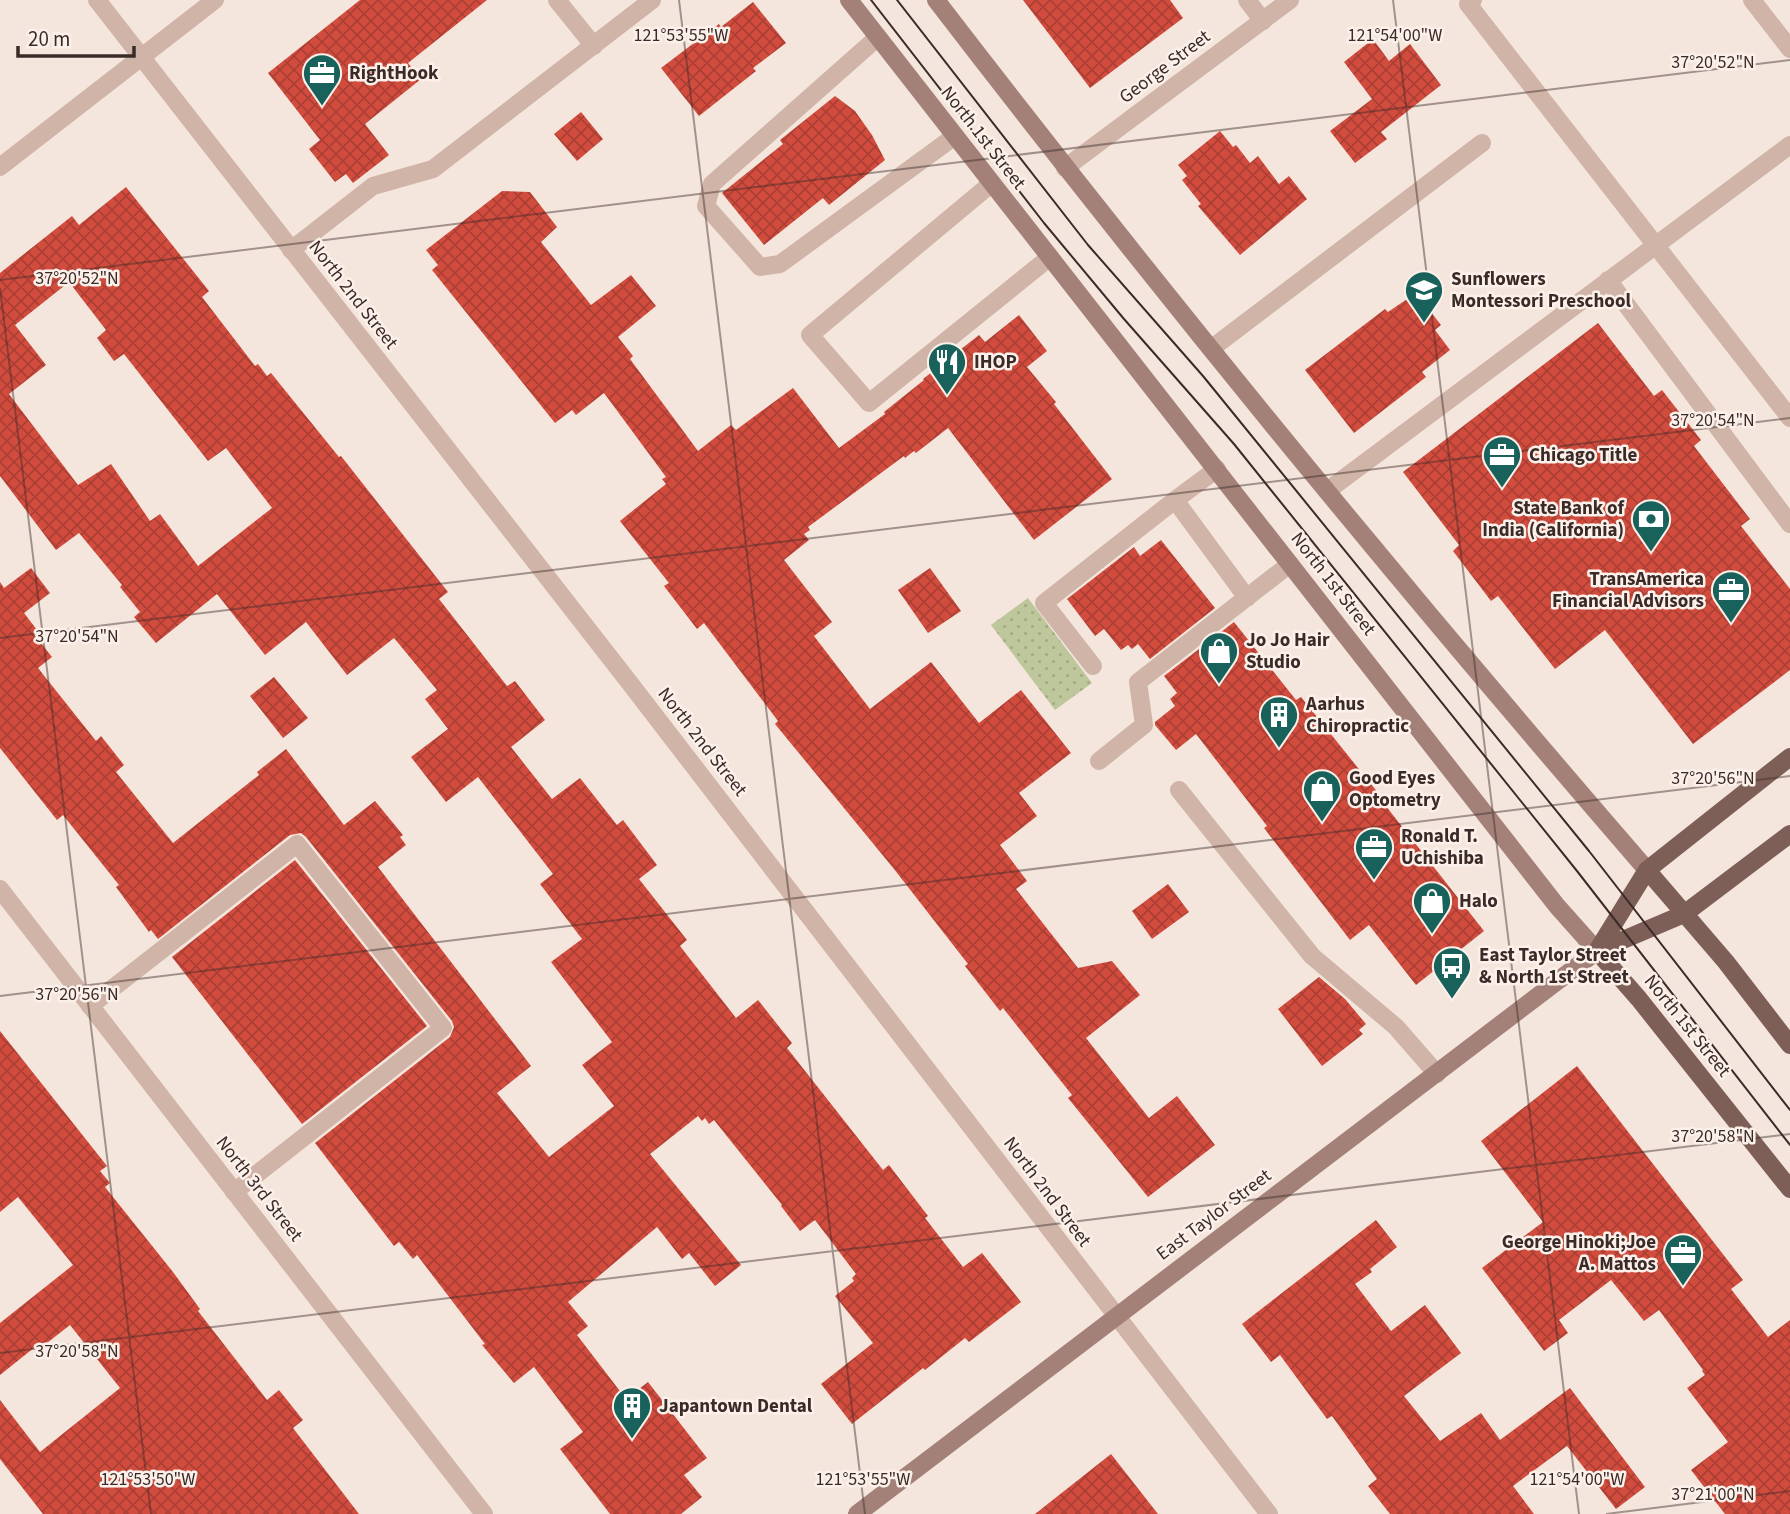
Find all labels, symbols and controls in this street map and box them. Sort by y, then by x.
scale bar [18,14,133,58]
text: 121°53'55"W [634,23,728,48]
street label: George Street [1114,23,1217,110]
text: 121°54'00"W [1348,23,1442,48]
text: 20 m [28,24,70,54]
text: 37°20'52"N [1671,50,1755,75]
office icon: RightHook [301,52,343,107]
place label: RightHook [349,60,439,87]
street label: North 1st Street [934,81,1032,196]
street label: North 2nd Street [302,235,404,356]
text: 37°20'52"N [35,266,119,291]
place label: Sunflowers Montessori Preschool [1451,266,1631,315]
school or university icon: Sunflowers Montessori Preschool [1403,269,1445,324]
restaurant icon: IHOP [926,341,968,396]
place label: IHOP [974,349,1017,376]
text: 37°20'54"N [1671,408,1755,433]
office icon: Chicago Title [1481,434,1523,489]
place label: Chicago Title [1529,442,1638,469]
place label: State Bank of India (California) [1482,495,1626,544]
bank icon: State Bank of India (California) [1630,498,1672,553]
street label: North 1st Street [1284,527,1382,642]
place label: TransAmerica Financial Advisors [1552,566,1704,615]
office icon: TransAmerica Financial Advisors [1710,569,1752,624]
text: 37°20'54"N [35,624,119,649]
place label: Jo Jo Hair Studio [1246,627,1330,676]
shop icon: Jo Jo Hair Studio [1198,630,1240,685]
street label: North 2nd Street [651,682,753,803]
place label: Aarhus Chiropractic [1305,691,1409,740]
building icon: Aarhus Chiropractic [1258,694,1300,749]
place label: Good Eyes Optometry [1349,765,1441,814]
text: 37°20'56"N [1671,766,1755,791]
shop icon: Good Eyes Optometry [1301,768,1343,823]
place label: Ronald T. Uchishiba [1401,823,1484,872]
office icon: Ronald T. Uchishiba [1353,826,1395,881]
shop icon: Halo [1411,880,1453,935]
place label: Halo [1459,888,1498,915]
place label: East Taylor Street & North 1st Street [1479,942,1629,991]
bus stop icon: East Taylor Street & North 1st Street [1431,945,1473,1000]
street label: North 1st Street [1637,969,1737,1083]
text: 37°20'56"N [35,982,119,1007]
text: 37°20'58"N [1671,1124,1755,1149]
street label: North 3rd Street [209,1130,309,1248]
street label: North 2nd Street [997,1131,1098,1253]
street label: East Taylor Street [1151,1162,1278,1267]
place label: George Hinoki;Joe A. Mattos [1502,1229,1656,1278]
office icon: George Hinoki;Joe A. Mattos [1662,1232,1704,1287]
text: 37°20'58"N [35,1339,119,1364]
building icon: Japantown Dental [611,1385,653,1440]
place label: Japantown Dental [659,1393,813,1420]
text: 121°53'50"W [101,1467,195,1492]
text: 121°53'55"W [816,1467,910,1492]
text: 121°54'00"W [1530,1467,1624,1492]
text: 37°21'00"N [1671,1482,1755,1507]

